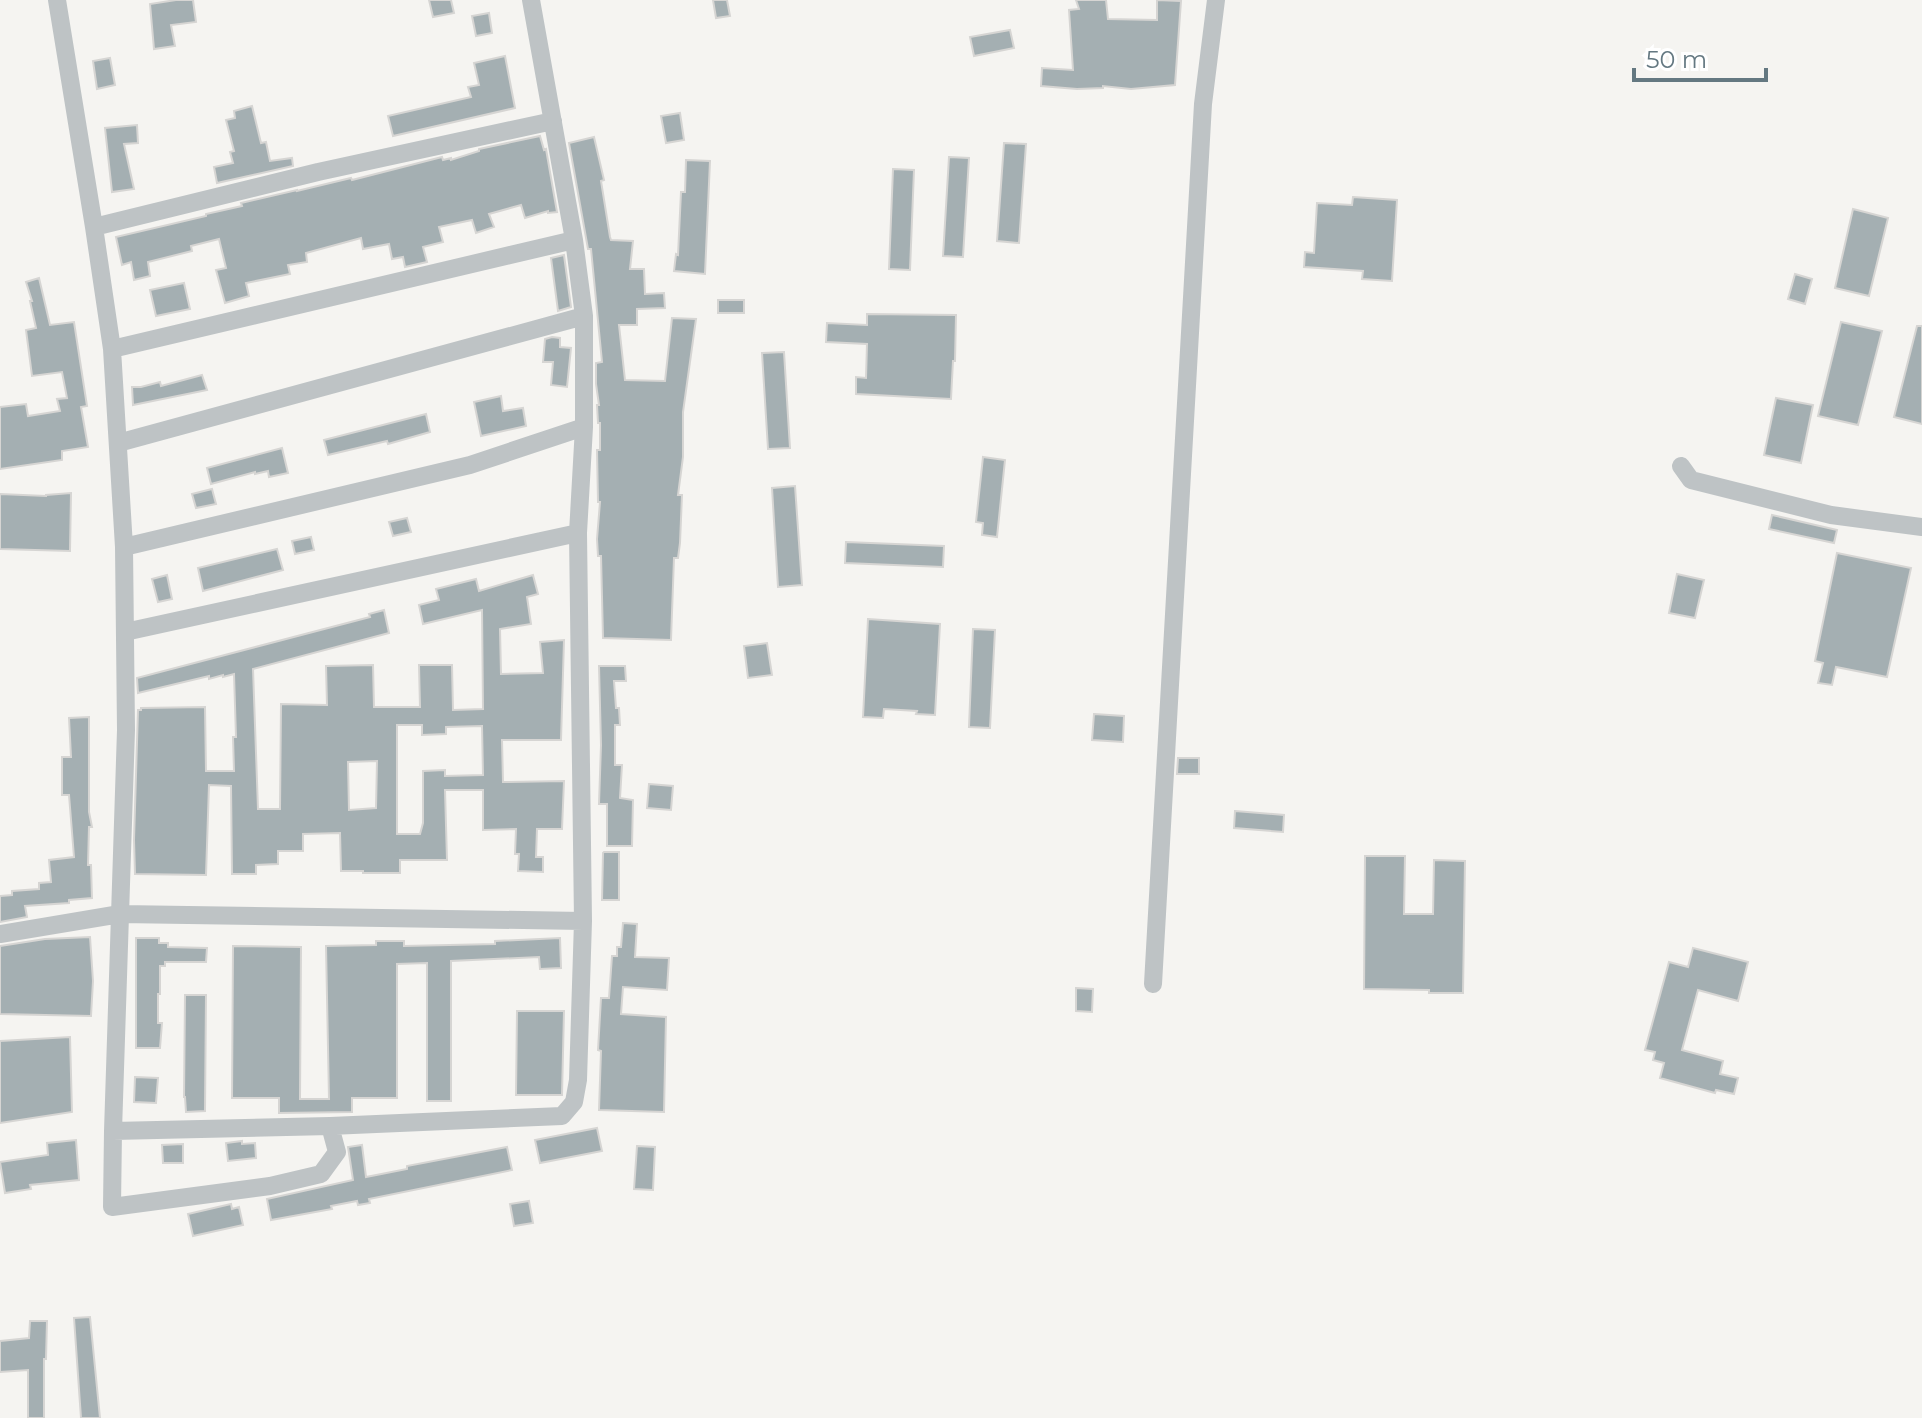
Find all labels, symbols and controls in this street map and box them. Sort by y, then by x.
scale bar [1634,32,1766,82]
text: 50 m [1646,45,1707,74]

